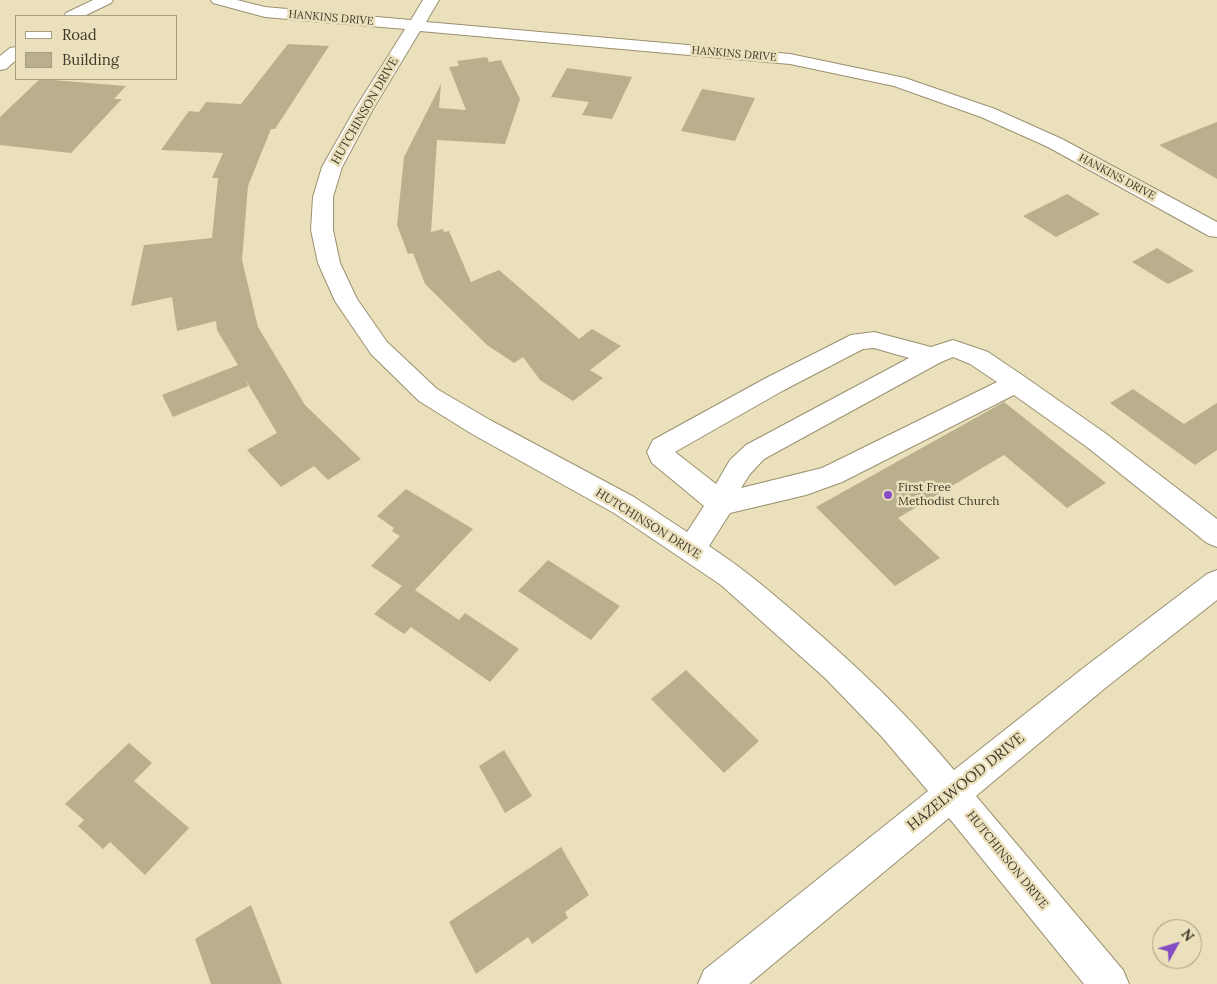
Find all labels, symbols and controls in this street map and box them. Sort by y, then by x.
street label: HANKINS DRIVE [288,8,374,28]
legend [15,15,178,80]
text: Road [62,25,97,44]
street label: HANKINS DRIVE [691,44,777,64]
text: Building [62,50,119,69]
street label: HUTCHINSON DRIVE [328,55,402,167]
street label: HANKINS DRIVE [1076,151,1158,203]
place label: First Free Methodist Church [898,481,1000,509]
street label: HUTCHINSON DRIVE [593,486,703,562]
marker: First Free Methodist Church [882,489,894,501]
street label: HAZELWOOD DRIVE [904,729,1028,835]
street label: HUTCHINSON DRIVE [963,808,1051,912]
north arrow [1152,919,1202,969]
text: N [1177,925,1198,945]

